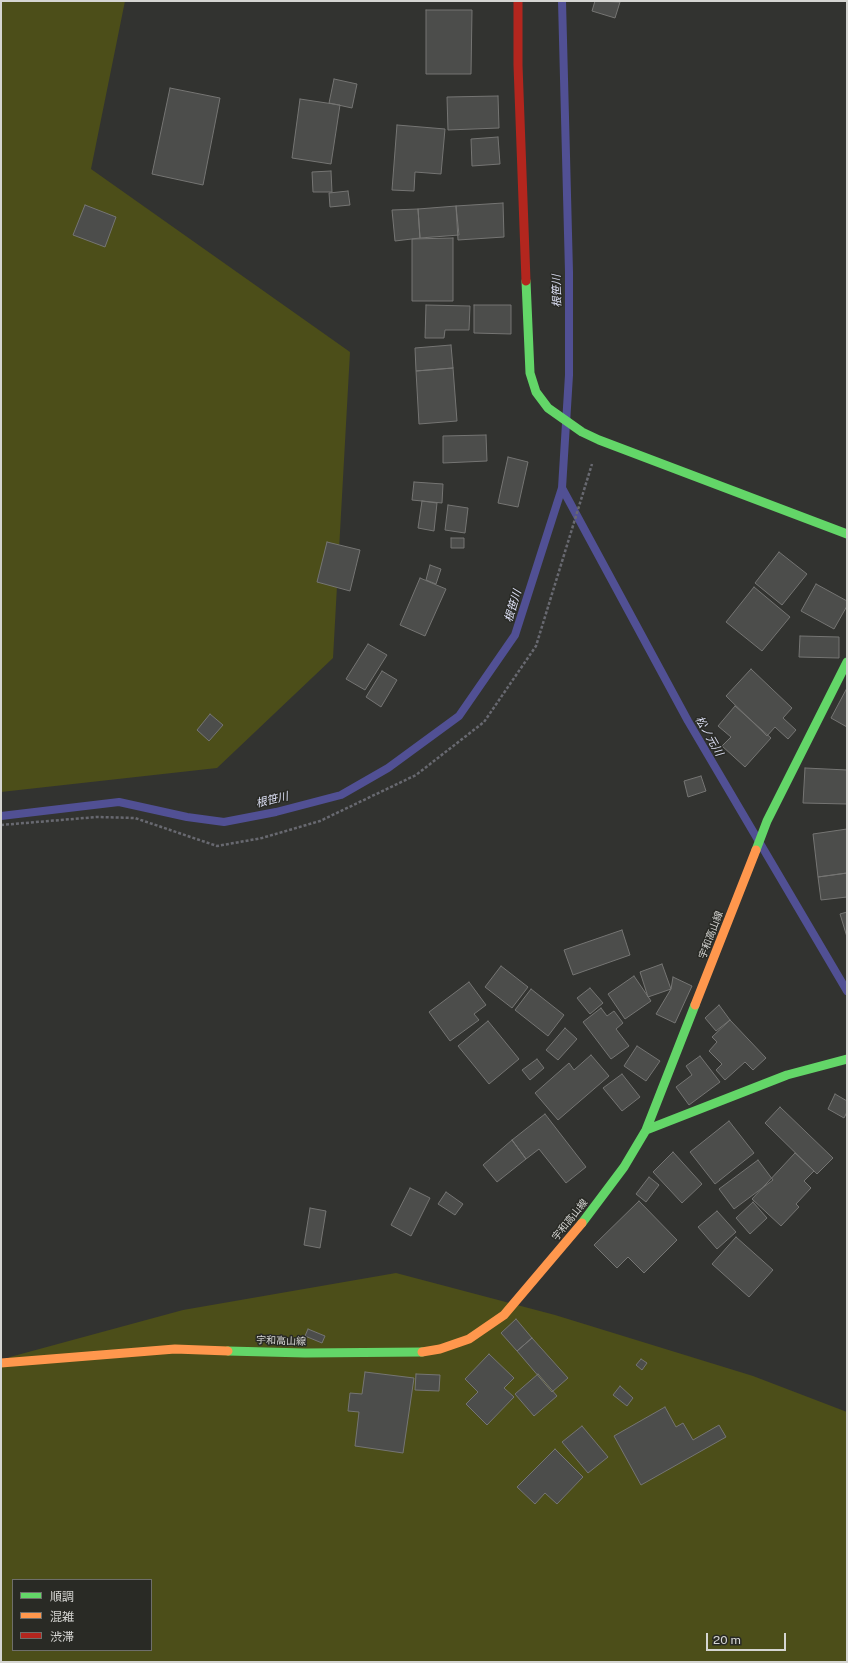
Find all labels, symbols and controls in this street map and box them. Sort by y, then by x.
water label: 根笹川 [550,274,564,308]
water label: 根笹川 [502,588,524,624]
water label: 松ノ元川 [692,714,726,758]
water label: 根笹川 [254,790,290,810]
street label: 宇和高山線 [696,910,726,960]
street label: 宇和高山線 [550,1197,590,1243]
street label: 宇和高山線 [256,1334,306,1348]
legend [12,1579,152,1651]
text: 順調 [50,1590,74,1604]
text: 混雑 [50,1610,74,1624]
scale bar [708,1625,788,1651]
text: 渋滞 [50,1630,74,1644]
text: 20 m [713,1633,741,1647]

